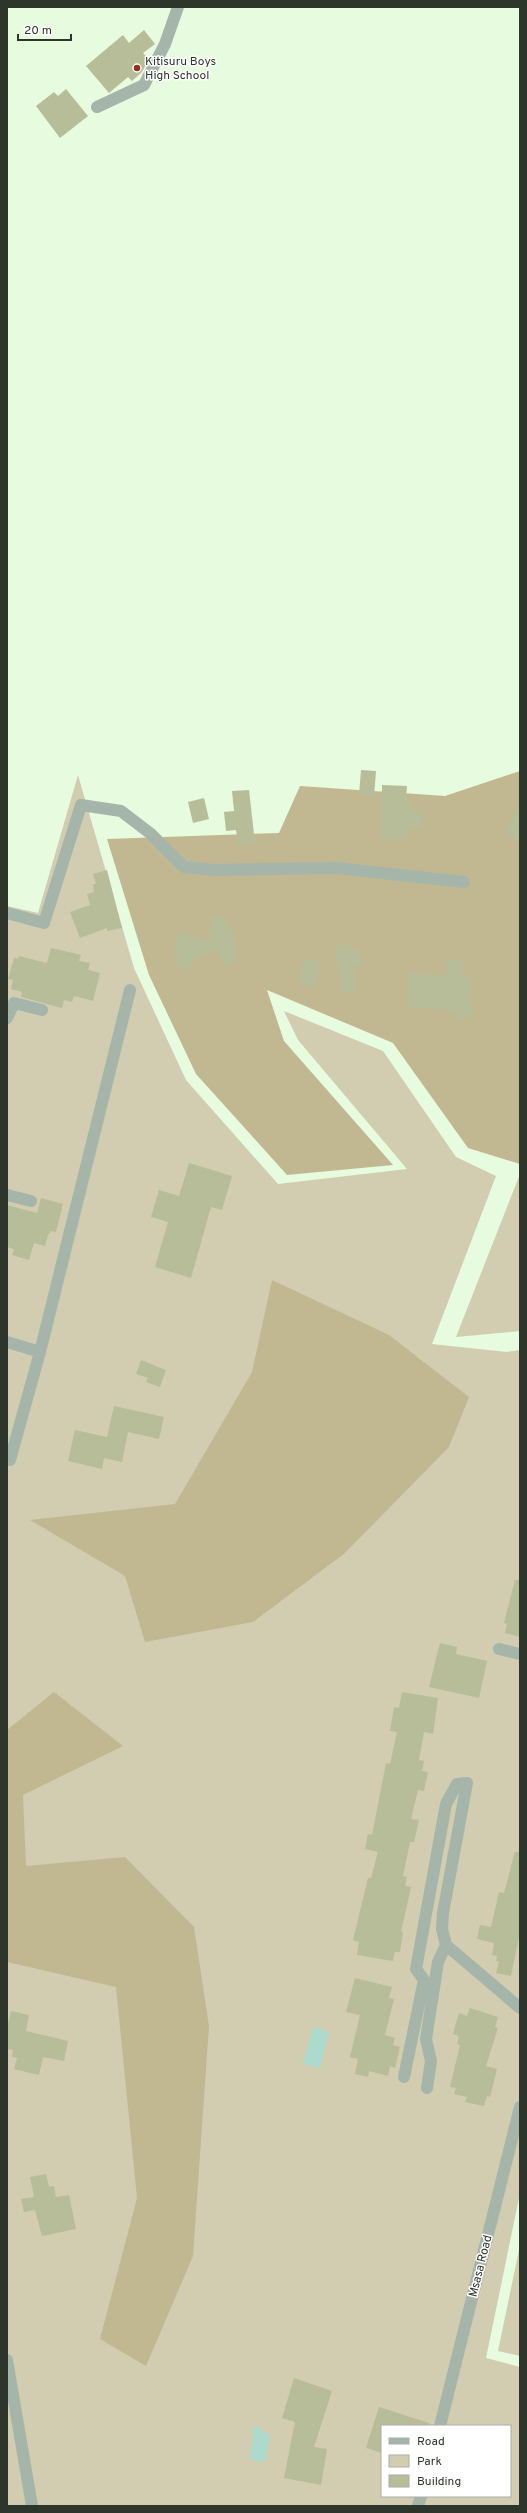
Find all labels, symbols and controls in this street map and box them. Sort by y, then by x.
scale bar [18,16,71,42]
text: 20 m [24,23,52,39]
place label: Kitisuru Boys High School [145,54,216,84]
marker: Kitisuru Boys High School [132,63,142,73]
street label: Msasa Road [466,2233,496,2299]
legend [381,2425,511,2497]
text: Road [417,2434,445,2450]
text: Park [417,2454,442,2470]
text: Building [417,2474,461,2490]

